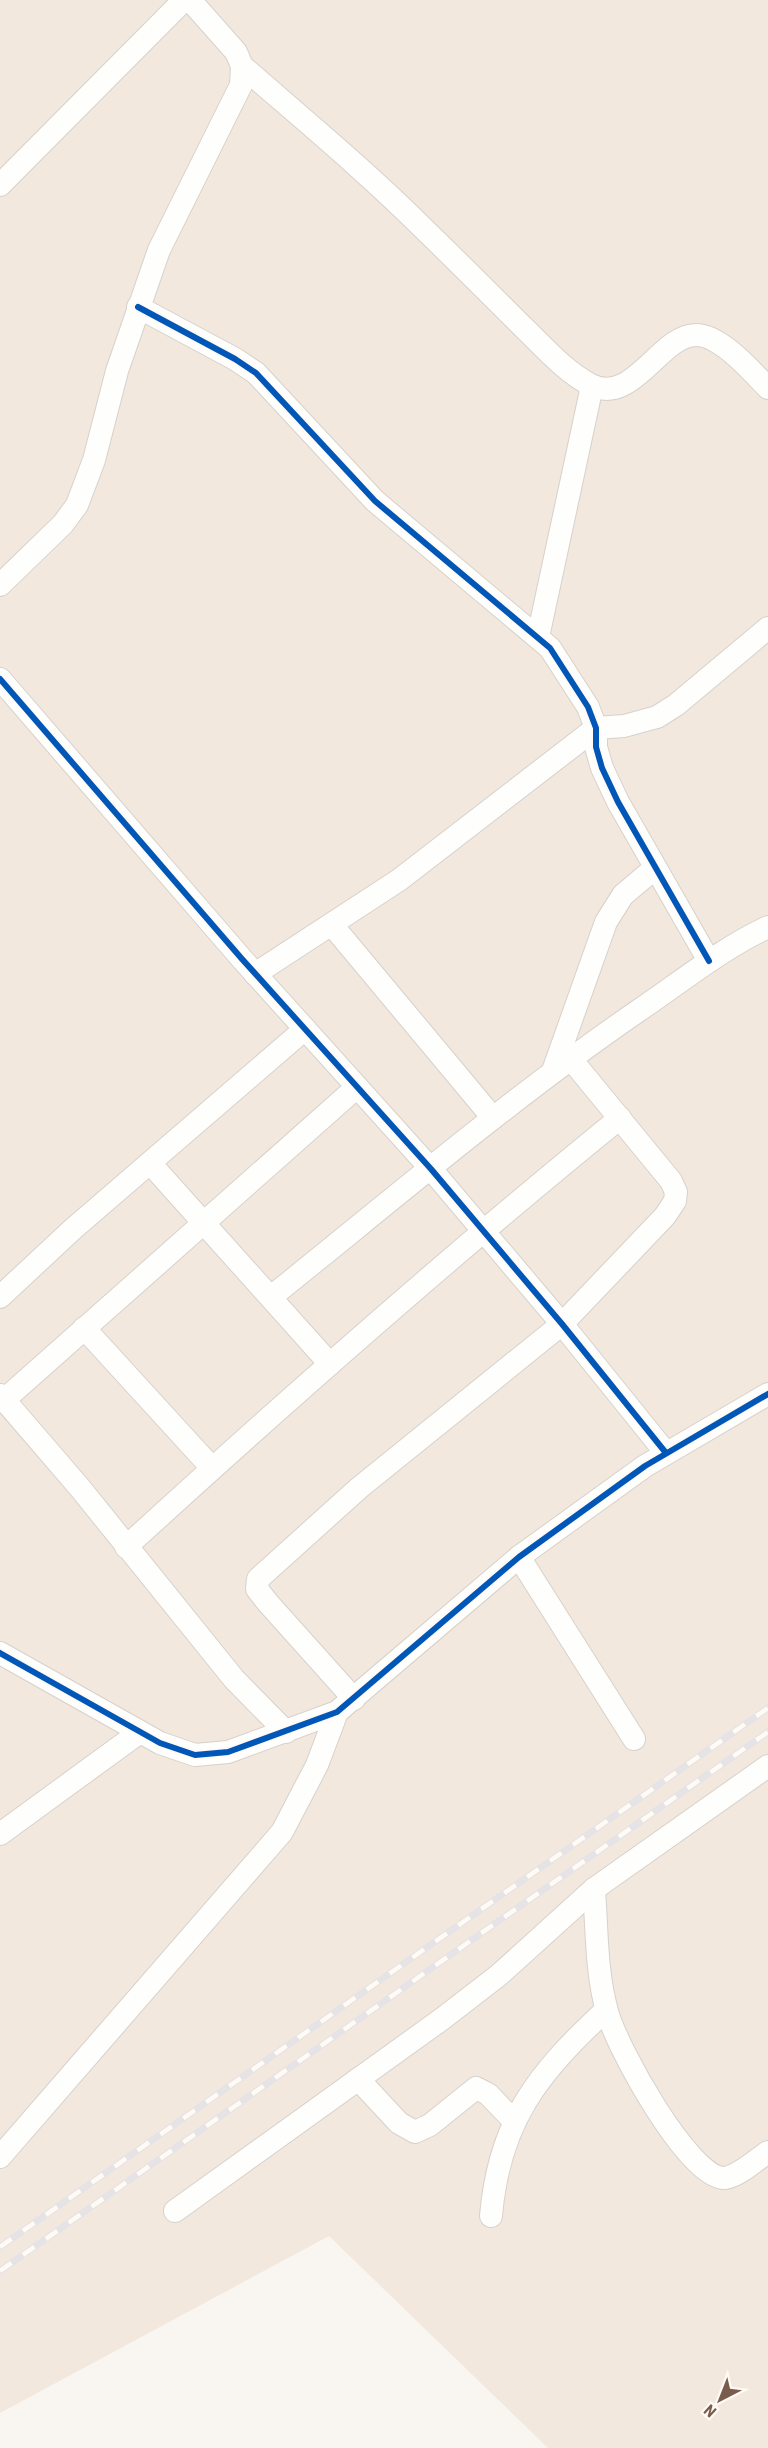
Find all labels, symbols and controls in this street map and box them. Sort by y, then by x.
north arrow [690,2370,750,2430]
text: N [700,2400,720,2421]

